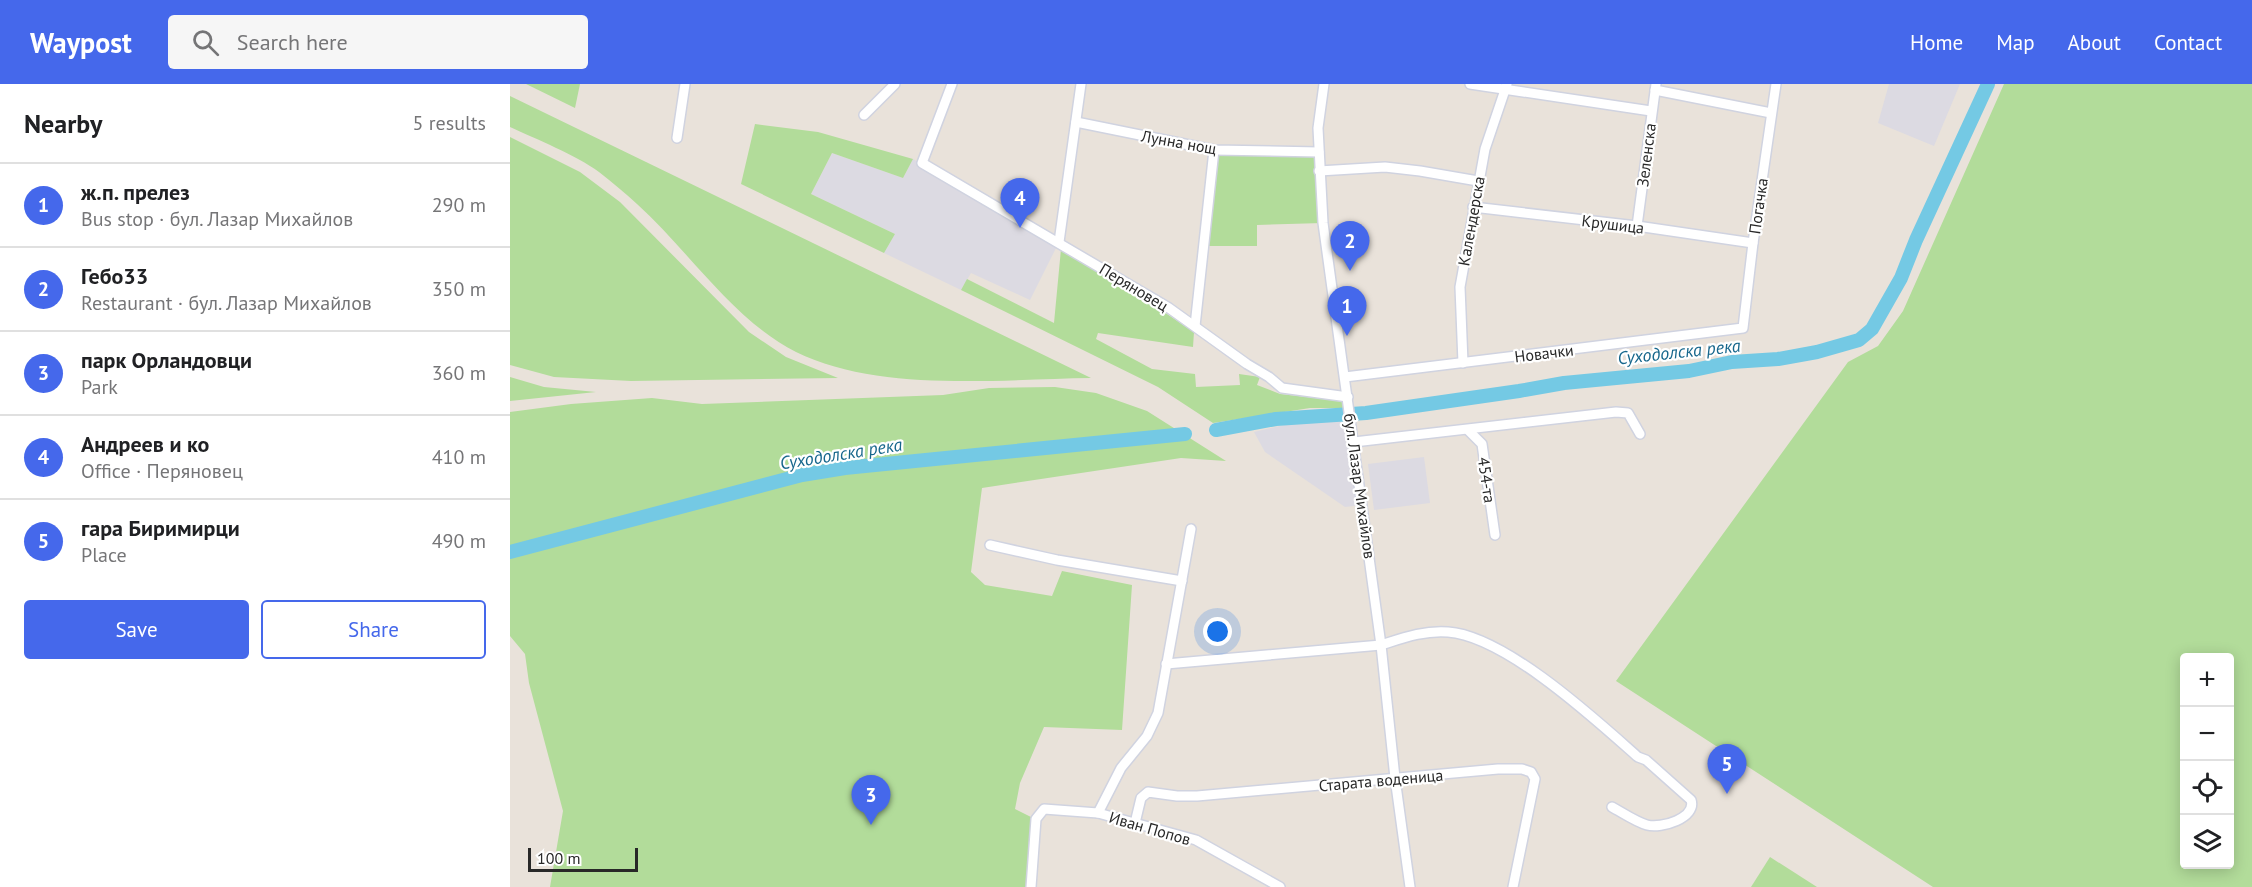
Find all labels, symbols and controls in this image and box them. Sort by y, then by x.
search box [168,15,588,69]
text: Waypost [30,24,132,61]
icon: search [189,26,222,59]
text: Search here [237,28,348,56]
text: Home [1910,29,1963,56]
text: Map [1996,29,2035,56]
text: About [2068,29,2121,56]
text: Contact [2154,29,2222,56]
text: Nearby [24,107,102,140]
text: 5 results [413,110,486,136]
street label: Зеленска [1632,122,1660,188]
street label: Лунна нощ [1139,125,1218,158]
street label: Календерска [1453,175,1489,267]
street label: Погачка [1744,177,1772,235]
text: ж.п. прелез [81,178,190,206]
pin: 4 [1000,178,1040,228]
text: 1 [38,192,49,218]
text: 290 m [432,192,486,218]
text: Bus stop · бул. Лазар Михайлов [81,206,353,232]
street label: Крушица [1581,210,1645,238]
pin: 2 [1330,222,1370,271]
street label: Перяновец [1096,259,1172,316]
text: Гебо33 [81,262,148,290]
text: 2 [38,276,49,302]
text: 350 m [432,276,486,302]
pin: 1 [1328,286,1366,336]
text: Restaurant · бул. Лазар Михайлов [81,290,372,316]
water label: Суходолска река [1616,334,1742,369]
street label: Новачки [1513,339,1575,367]
text: парк Орландовци [81,346,252,374]
text: 3 [38,360,49,386]
text: 360 m [432,360,486,386]
text: Park [81,374,118,400]
street label: бул. Лазар Михайлов [1340,412,1380,560]
text: Андреев и ко [81,430,209,458]
water label: Суходолска река [778,432,904,475]
text: 4 [38,444,49,470]
text: 410 m [432,444,486,470]
street label: 454-та [1474,456,1500,504]
text: Office · Перяновец [81,458,243,484]
text: гара Биримирци [81,514,240,542]
text: 5 [38,528,49,554]
text: 490 m [432,528,486,554]
text: Place [81,542,127,568]
button: Save [24,600,249,659]
button: Share [261,600,486,659]
your location [1203,617,1232,646]
map controls [2180,653,2234,869]
button: + [2180,653,2234,707]
button: − [2180,707,2234,761]
pin: 5 [1708,744,1746,794]
button: locate [2180,761,2234,815]
street label: Старата воденица [1318,765,1444,795]
pin: 3 [852,776,890,825]
street label: Иван Попов [1107,807,1193,849]
button: layers [2180,815,2234,869]
scale bar [528,845,638,872]
text: 100 m [537,848,580,868]

